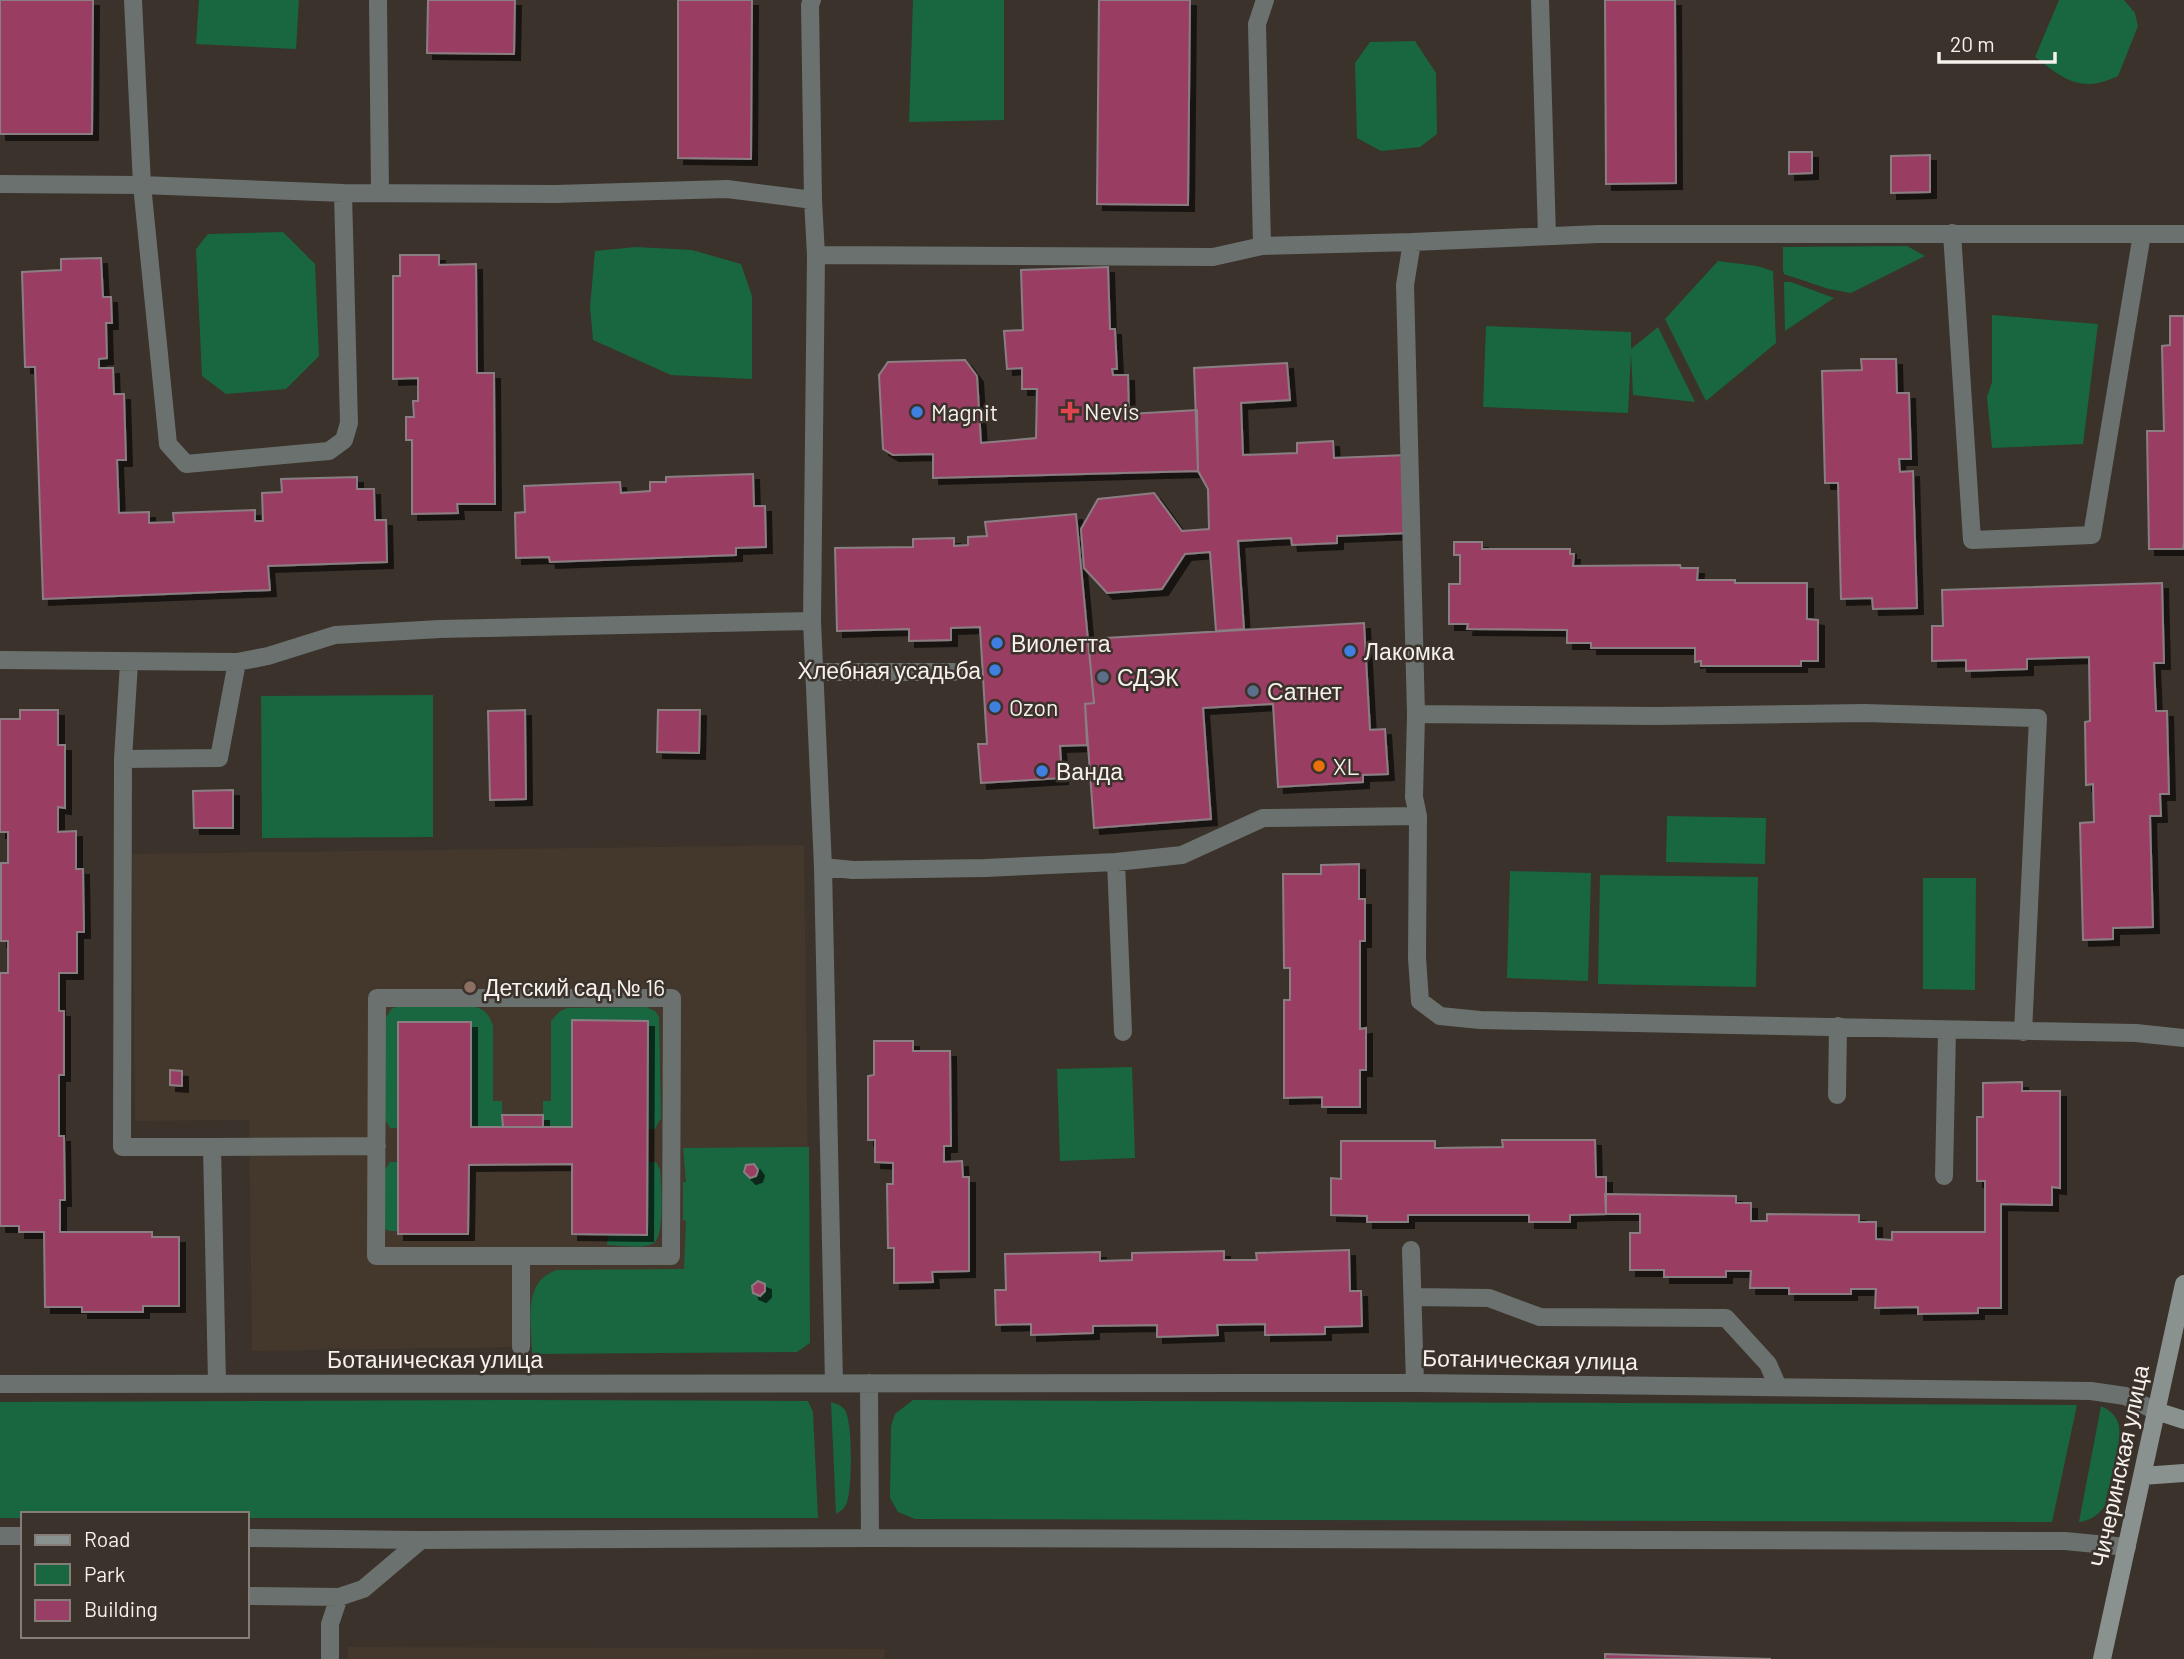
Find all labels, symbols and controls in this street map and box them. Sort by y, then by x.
scale bar [1939,21,2054,65]
text: 20 m [1950,31,1995,56]
place label: Nevis [1084,397,1139,425]
place label: Magnit [931,398,998,426]
marker: Nevis [1062,403,1078,419]
marker: Magnit [909,404,925,420]
place label: Виолетта [1011,629,1111,657]
marker: Виолетта [989,635,1005,651]
place label: Лакомка [1364,637,1454,665]
marker: Лакомка [1342,643,1358,659]
place label: Хлебная усадьба [798,656,981,684]
marker: Хлебная усадьба [987,662,1003,678]
place label: СДЭК [1117,663,1179,691]
marker: СДЭК [1095,669,1111,685]
place label: Сатнет [1267,677,1342,705]
marker: Сатнет [1245,683,1261,699]
place label: Ozon [1009,693,1058,721]
marker: Ozon [987,699,1003,715]
place label: XL [1333,752,1360,780]
place label: Ванда [1056,757,1123,785]
marker: XL [1311,758,1327,774]
marker: Ванда [1034,763,1050,779]
place label: Детский сад № 16 [484,973,665,1001]
marker: Детский сад № 16 [462,979,478,995]
street label: Ботаническая улица [1422,1343,1638,1375]
street label: Ботаническая улица [327,1345,543,1373]
street label: Чичеринская улица [2084,1362,2154,1570]
legend [21,1512,248,1638]
text: Road [84,1526,130,1551]
text: Park [84,1561,125,1586]
text: Building [84,1596,158,1621]

